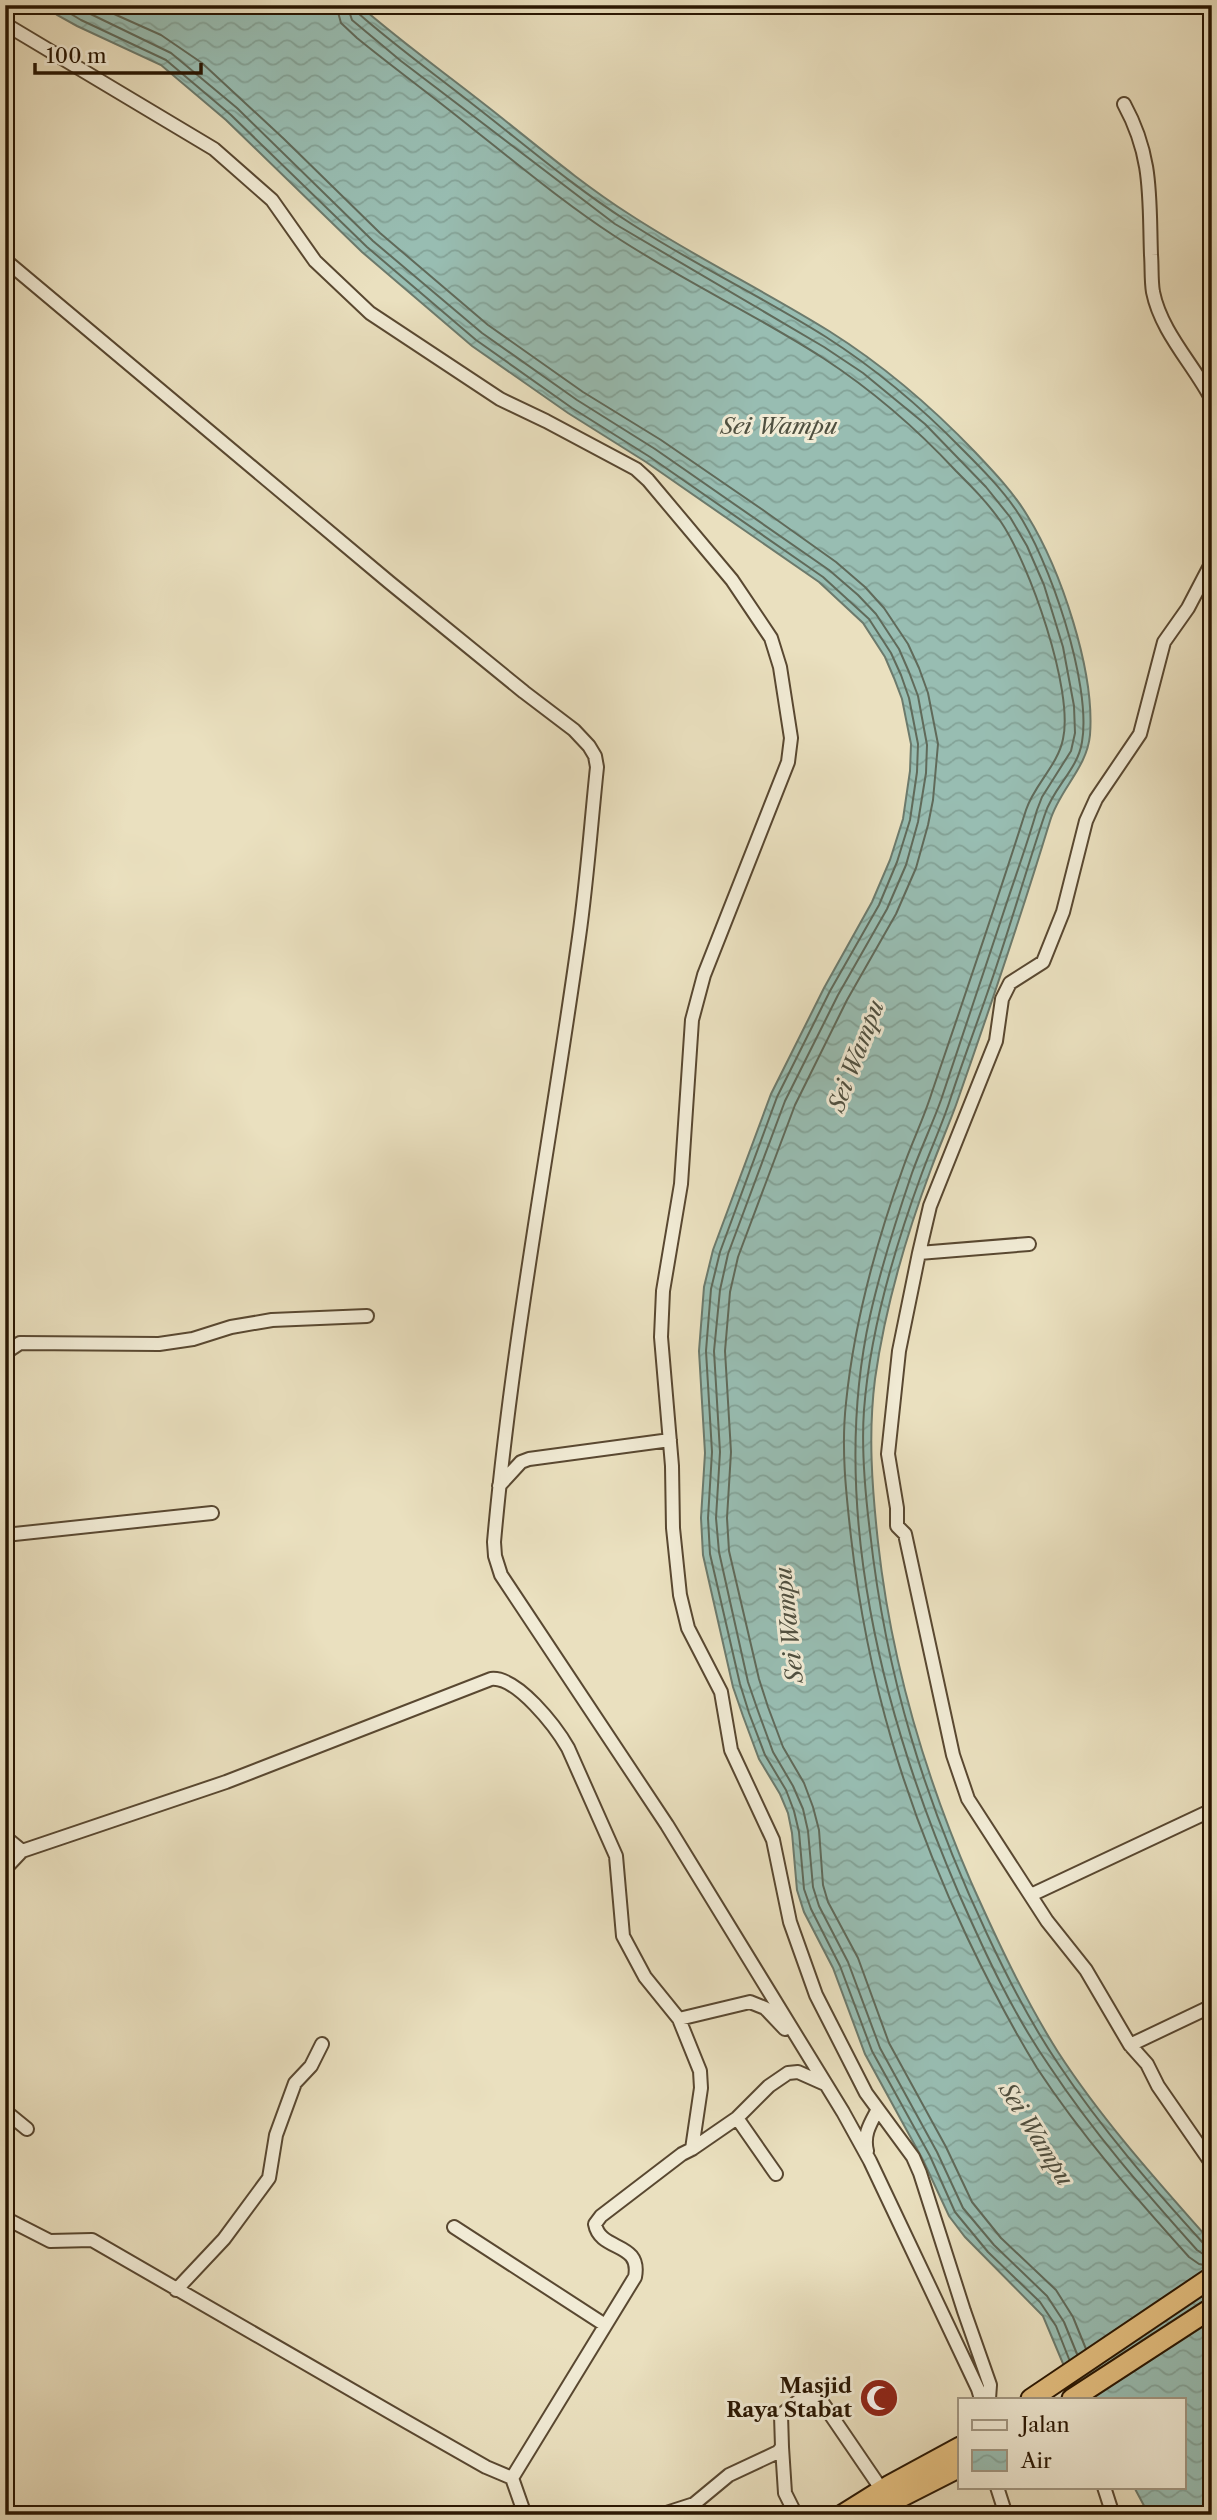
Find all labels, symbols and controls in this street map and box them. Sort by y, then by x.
scale bar [35,32,201,76]
text: 100 m [46,43,107,68]
water label: Sei Wampu [719,412,838,440]
water label: Sei Wampu [821,996,890,1117]
water label: Sei Wampu [769,1565,809,1686]
water label: Sei Wampu [992,2076,1079,2191]
place label: Masjid Raya Stabat [726,2373,853,2422]
mosque icon: Masjid Raya Stabat [858,2377,900,2419]
legend [958,2398,1186,2488]
text: Jalan [1018,2412,1070,2437]
text: Air [1020,2448,1052,2473]

